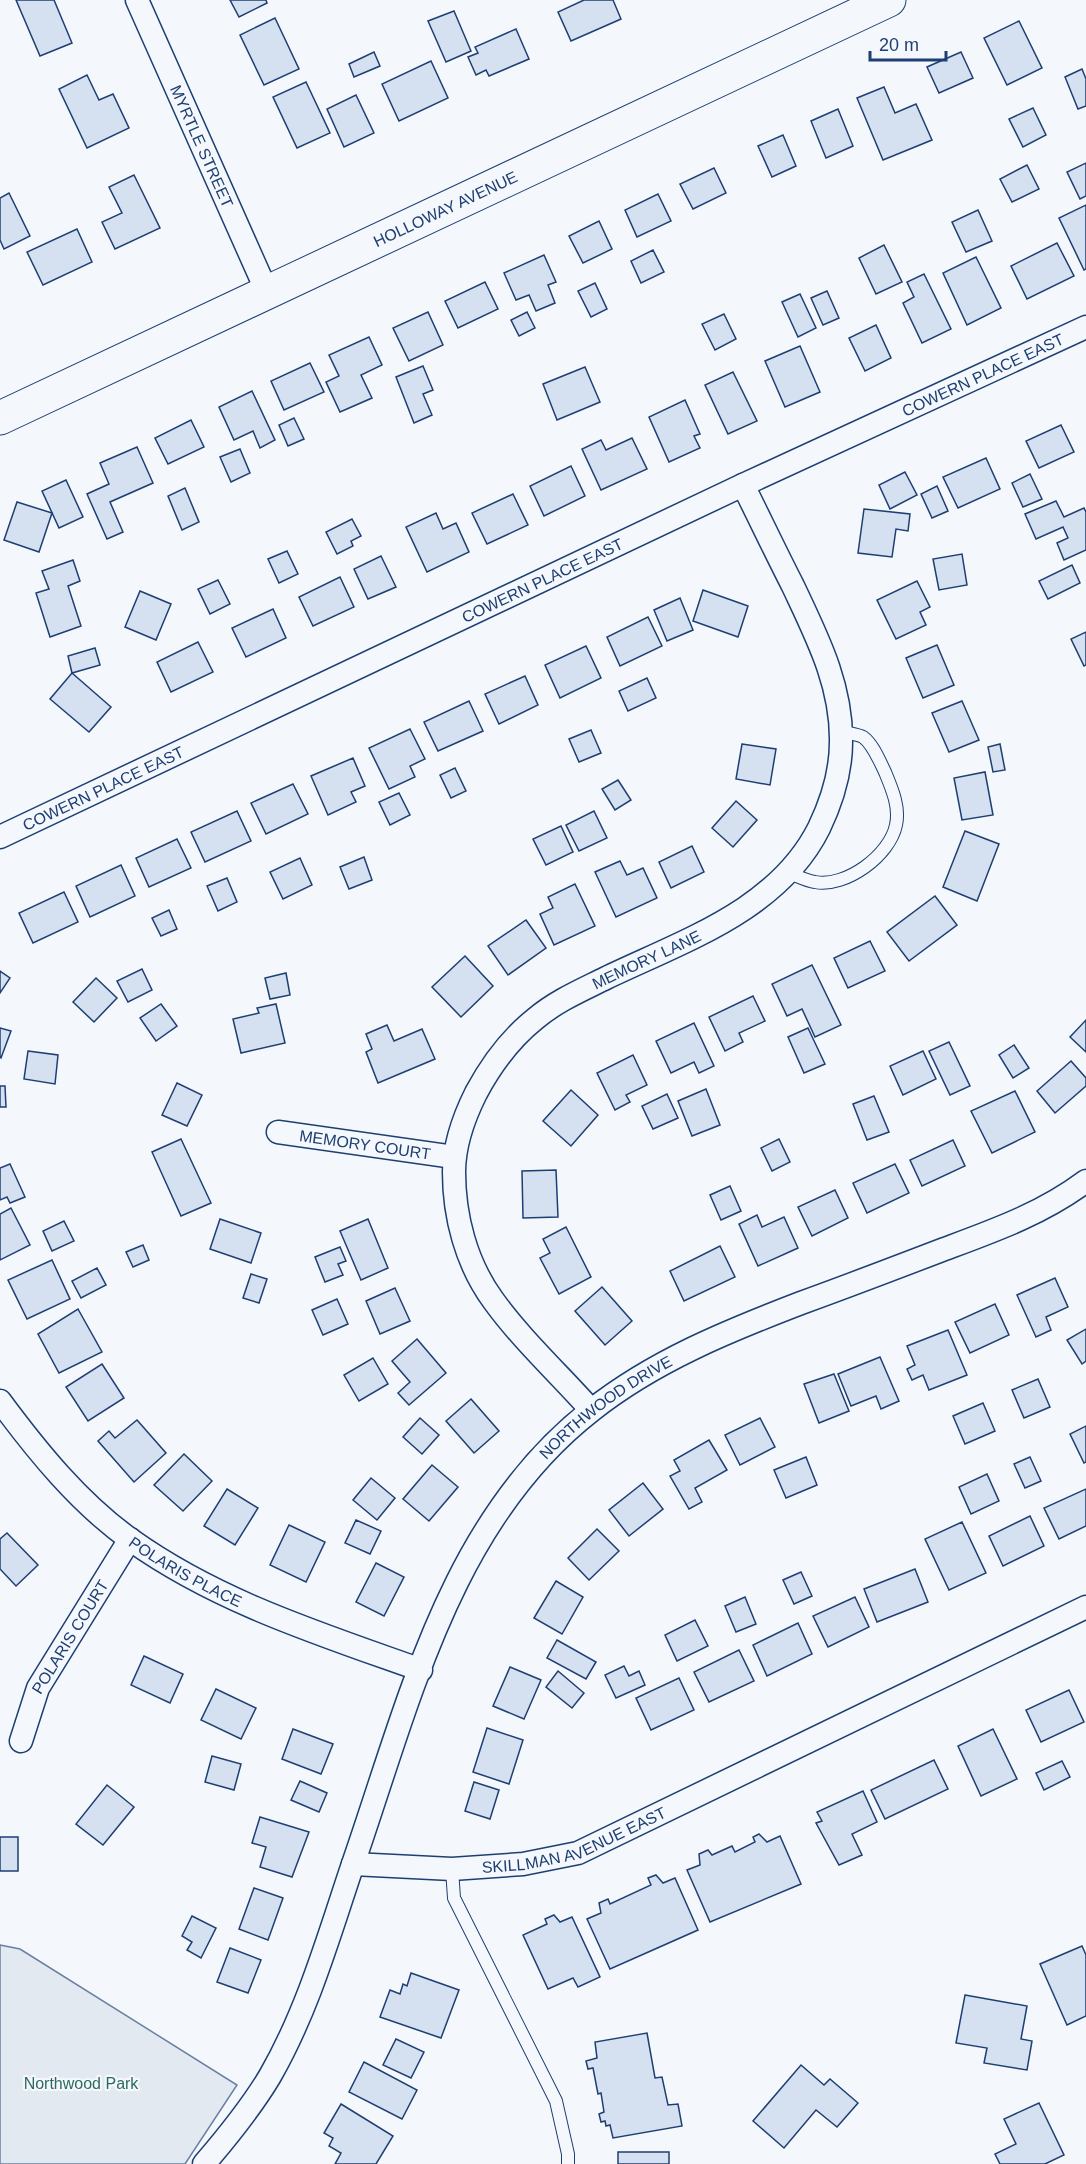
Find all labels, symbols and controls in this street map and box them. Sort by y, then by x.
scale bar [870,24,946,62]
text: 20 m [879,35,919,55]
street label: MYRTLE STREET [167,83,236,210]
street label: HOLLOWAY AVENUE [371,168,520,250]
street label: COWERN PLACE EAST [899,330,1067,420]
street label: COWERN PLACE EAST [459,535,626,626]
street label: COWERN PLACE EAST [20,743,187,834]
street label: MEMORY LANE [590,927,704,992]
street label: MEMORY COURT [298,1127,432,1163]
street label: NORTHWOOD DRIVE [536,1353,675,1462]
street label: POLARIS PLACE [126,1534,244,1610]
street label: POLARIS COURT [29,1577,112,1697]
street label: SKILLMAN AVENUE EAST [481,1804,669,1876]
park label: Northwood Park [24,2075,139,2092]

